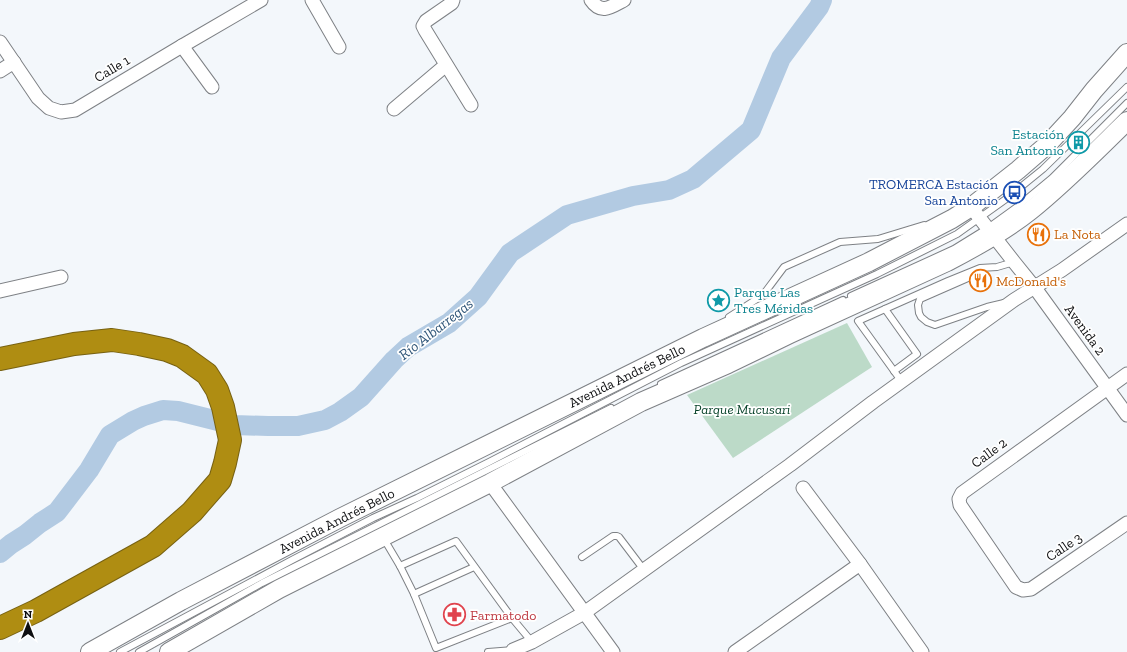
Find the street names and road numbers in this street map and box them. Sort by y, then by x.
street label: Calle 1 [91,52,133,86]
street label: Avenida 2 [1061,301,1109,359]
street label: Avenida Andrés Bello [566,340,688,412]
street label: Calle 2 [968,434,1010,472]
street label: Avenida Andrés Bello [276,485,398,557]
street label: Calle 3 [1043,529,1085,565]

